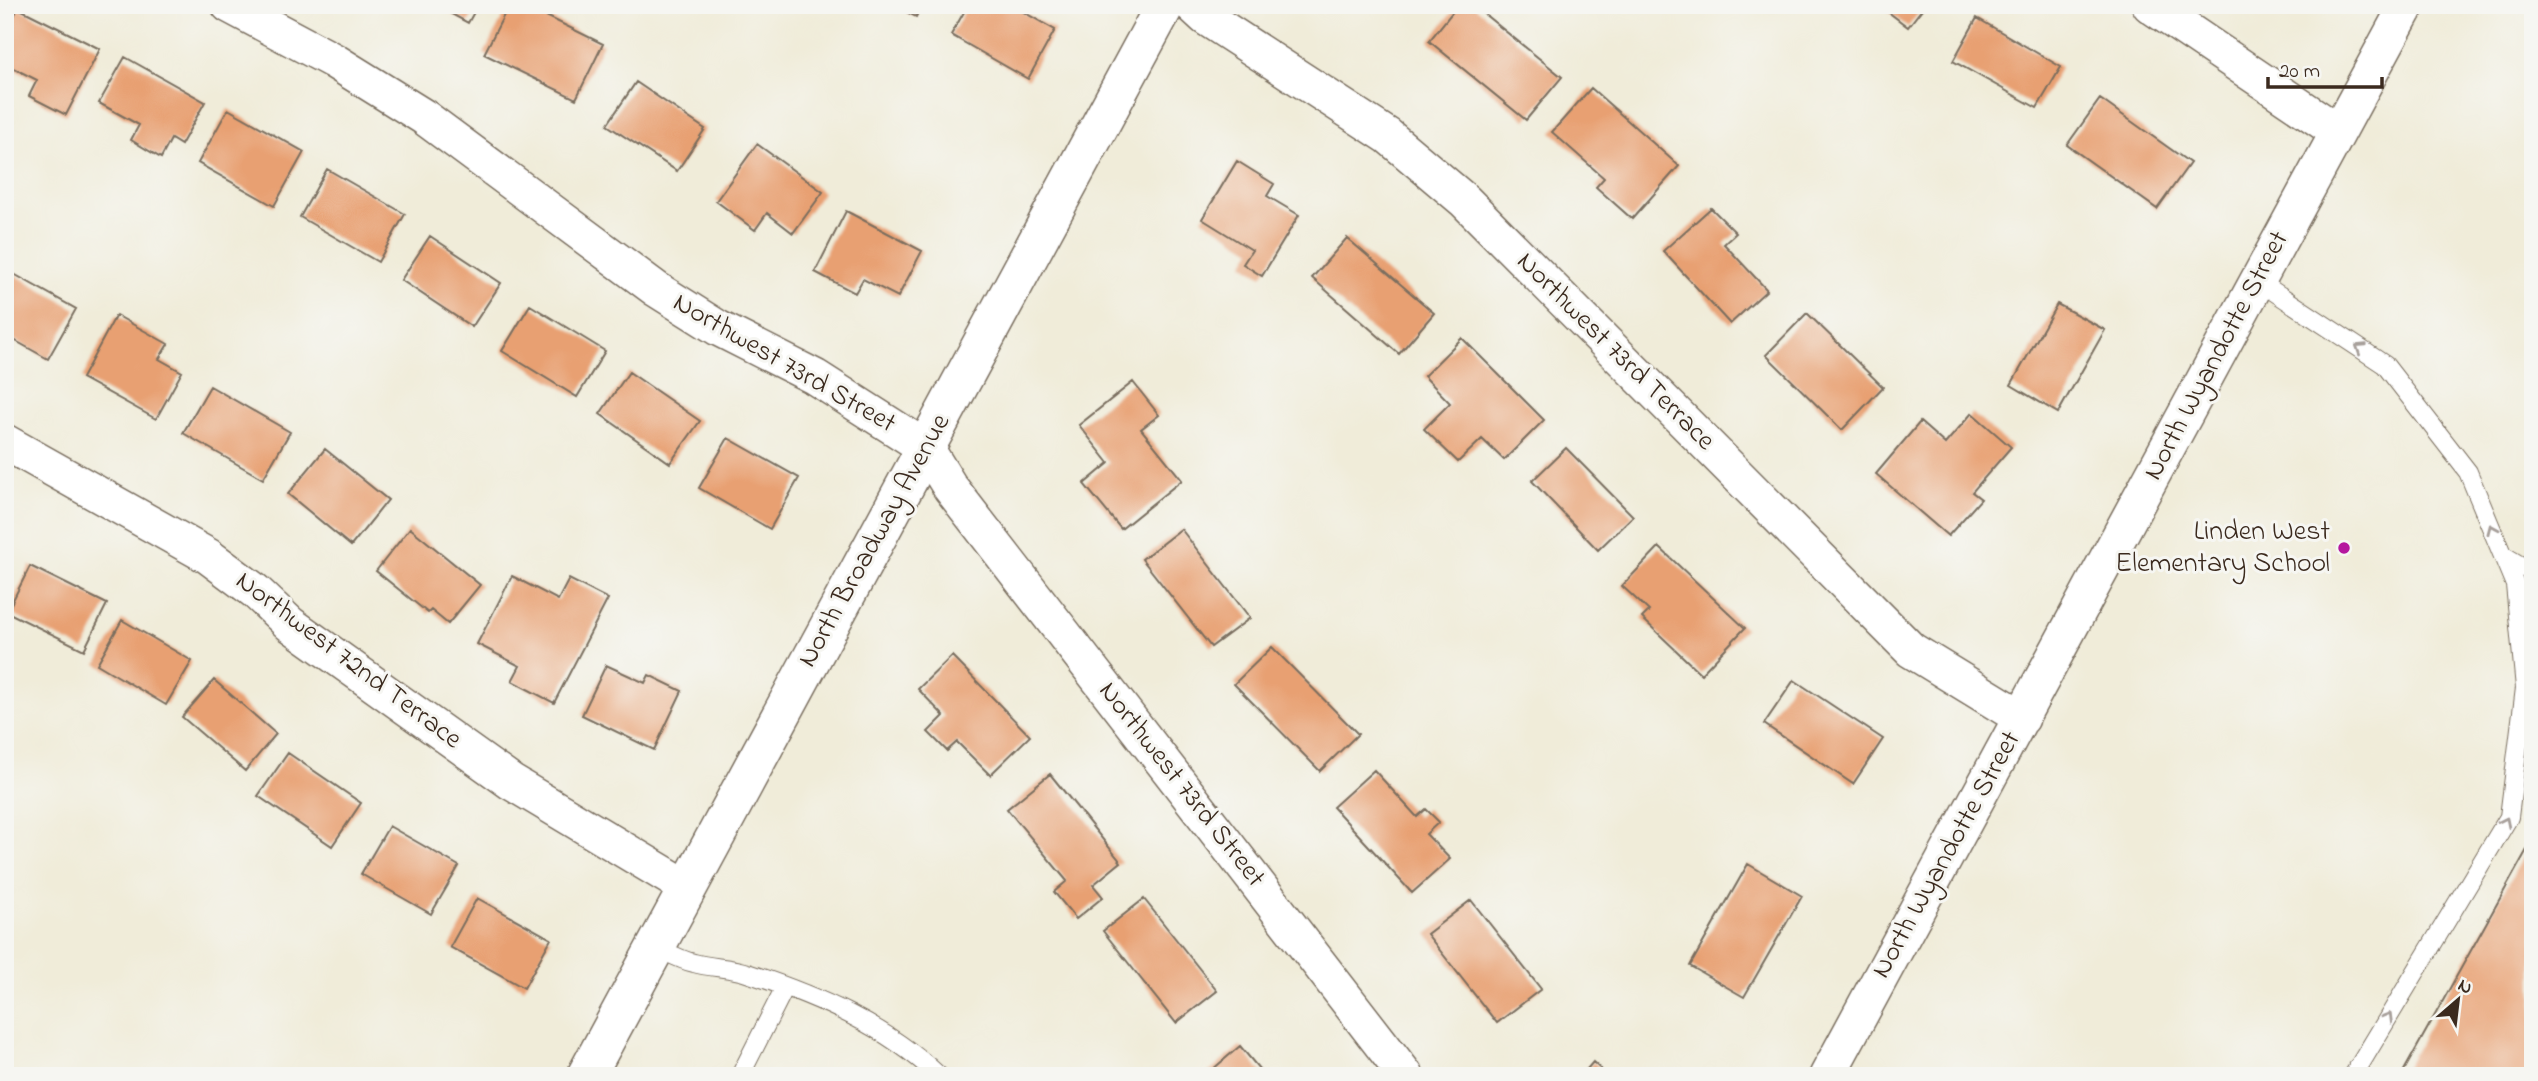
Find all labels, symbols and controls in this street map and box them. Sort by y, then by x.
scale bar [2268,46,2382,90]
text: 20 m [2279,57,2320,87]
street label: North Wyandotte Street [2134,224,2300,488]
street label: Northwest 73rd Terrace [1506,243,1724,461]
street label: Northwest 73rd Street [665,283,903,445]
one-way arrow [2354,344,2367,357]
street label: North Broadway Avenue [788,406,962,675]
place label: Linden West Elementary School [2115,512,2330,585]
one-way arrow [2486,524,2500,536]
marker: Linden West Elementary School [2336,540,2352,556]
street label: Northwest 72nd Terrace [226,562,470,760]
street label: Northwest 73rd Street [1087,673,1275,897]
street label: North Wyandotte Street [1862,724,2032,986]
one-way arrow [2497,817,2510,830]
north arrow [2422,965,2492,1036]
text: N [2453,972,2477,1002]
one-way arrow [2380,1012,2393,1025]

